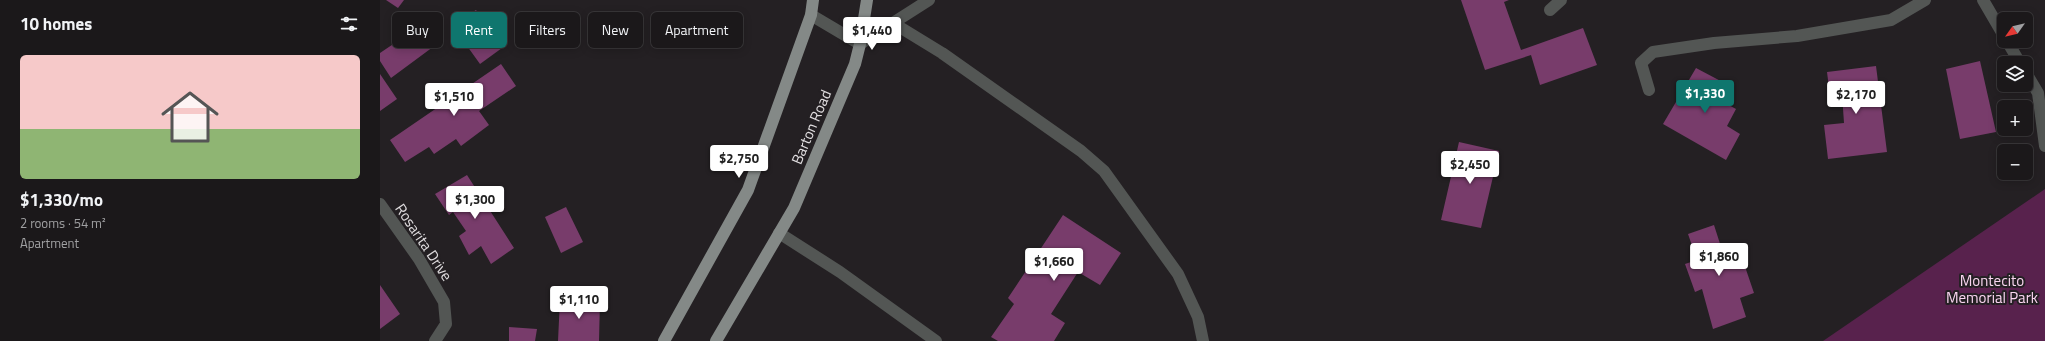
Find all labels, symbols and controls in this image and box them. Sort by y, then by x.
text: 10 homes [20,11,92,37]
chip: Buy [392,12,443,48]
chip: Rent [451,12,507,48]
chip: Filters [515,12,580,48]
chip: New [588,12,643,48]
chip: Apartment [651,12,743,48]
north arrow [1997,12,2033,48]
map controls [1997,12,2033,180]
icon: filters [338,13,360,35]
pin: $1,440 [839,17,905,51]
text: $1,440 [852,20,892,40]
button: layers [1997,56,2033,92]
pin: $1,330 [1672,80,1738,114]
icon: home [154,81,226,153]
pin: $2,170 [1823,81,1889,115]
pin: $1,510 [421,83,487,117]
text: $1,330 [1685,83,1725,103]
text: $2,170 [1836,84,1876,104]
text: $1,510 [434,86,474,106]
street label: Barton Road [785,86,837,168]
button: + [1997,100,2033,136]
button: − [1997,144,2033,180]
pin: $2,750 [706,145,772,179]
text: $2,750 [719,148,759,168]
pin: $2,450 [1437,151,1503,185]
text: $2,450 [1450,154,1490,174]
pin: $1,300 [442,186,508,220]
text: $1,330/mo [20,187,103,213]
text: $1,300 [455,189,495,209]
street label: Rosarita Drive [390,199,458,285]
text: 2 rooms · 54 m² [20,213,106,233]
text: Apartment [20,233,79,253]
pin: $1,860 [1686,243,1752,277]
text: $1,860 [1699,246,1739,266]
pin: $1,660 [1021,248,1087,282]
text: $1,660 [1034,251,1074,271]
park label: Montecito Memorial Park [1946,269,2038,309]
pin: $1,110 [546,286,612,320]
text: $1,110 [559,289,599,309]

